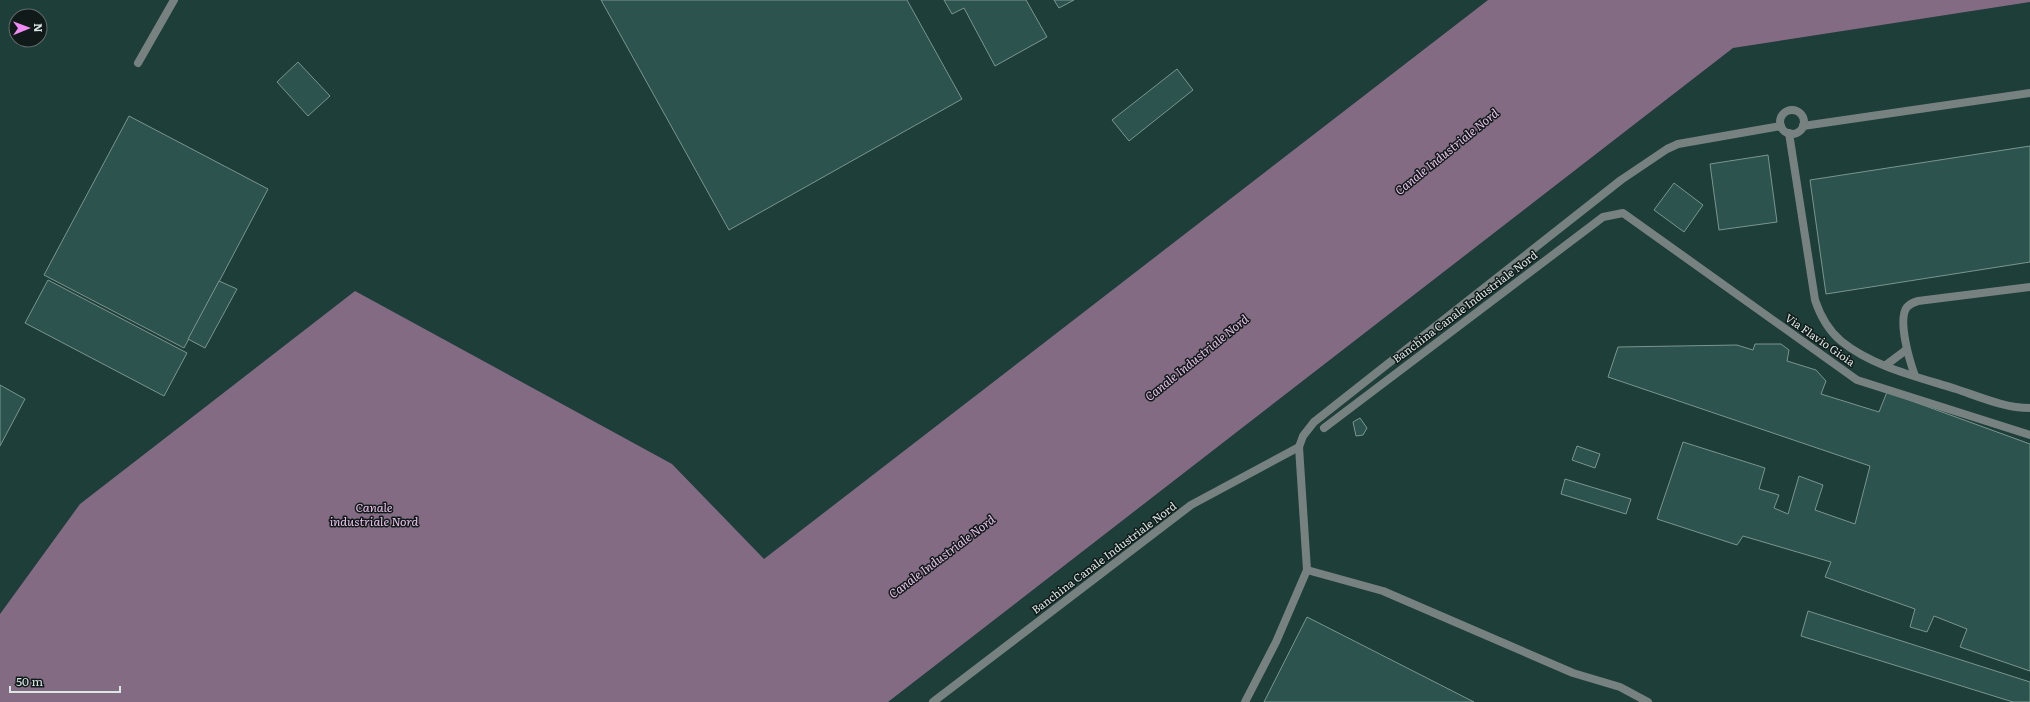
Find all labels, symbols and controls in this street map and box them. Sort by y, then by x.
north arrow [8,8,48,48]
text: N [31,23,47,33]
water label: Canale Industriale Nord [1391,104,1502,199]
street label: Banchina Canale Industriale Nord [1389,246,1540,366]
street label: Via Flavio Gioia [1782,309,1859,369]
water label: Canale Industriale Nord [1141,310,1252,405]
street label: Banchina Canale Industriale Nord [1028,497,1179,617]
water label: Canale industriale Nord [330,498,418,530]
water label: Canale Industriale Nord [885,510,998,602]
scale bar [10,668,120,694]
text: 50 m [16,672,43,690]

